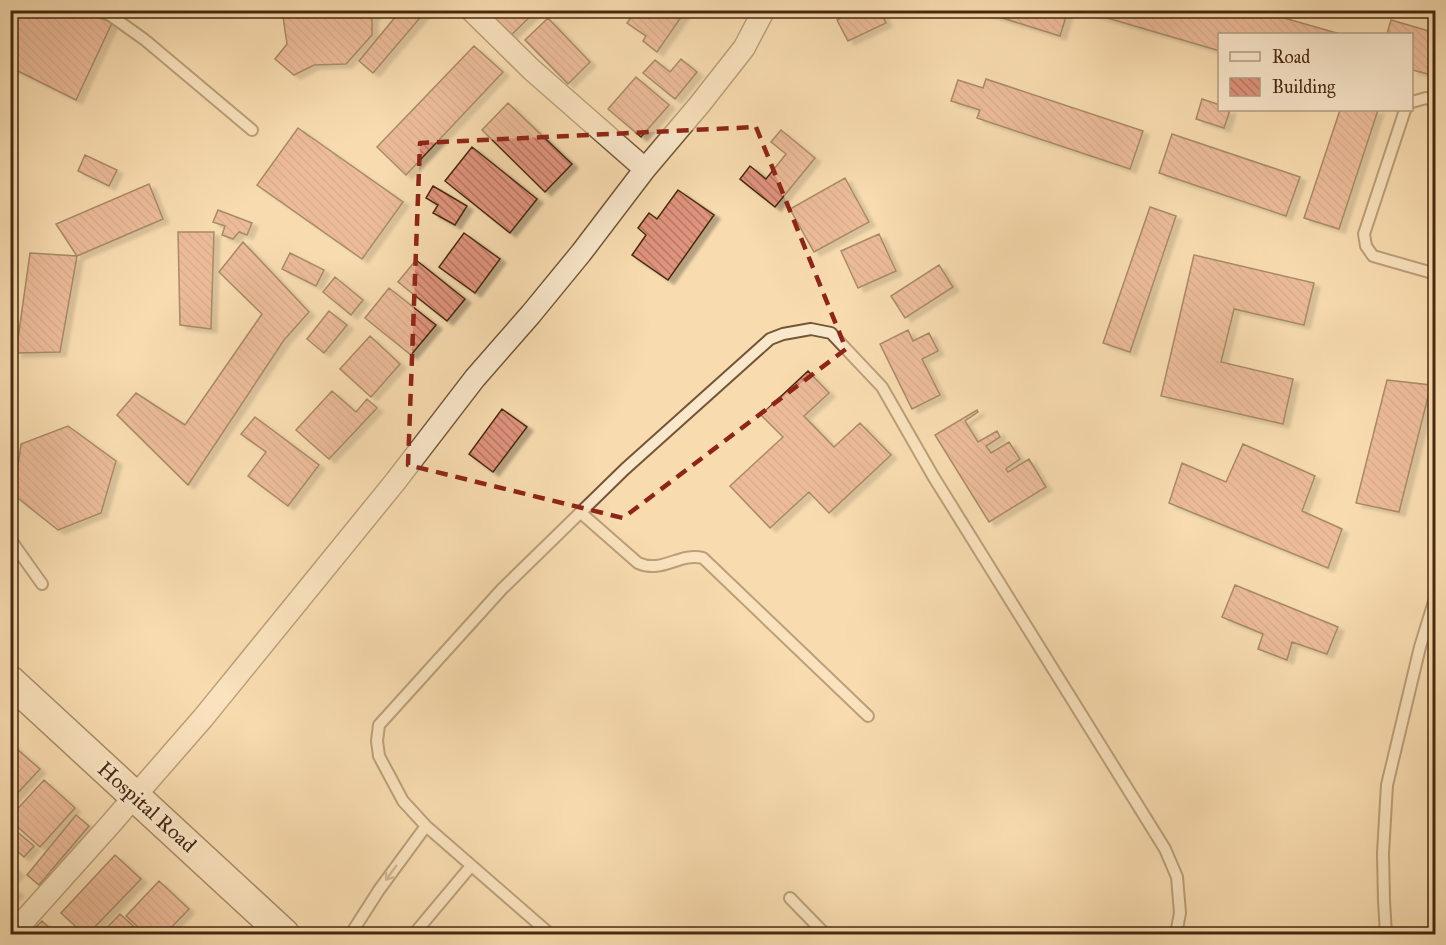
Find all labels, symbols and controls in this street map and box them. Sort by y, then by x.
legend [1218,33,1413,111]
text: Road [1272,46,1310,68]
text: Building [1272,76,1336,99]
street label: Hospital Road [92,756,202,858]
one-way arrow [385,865,397,881]

